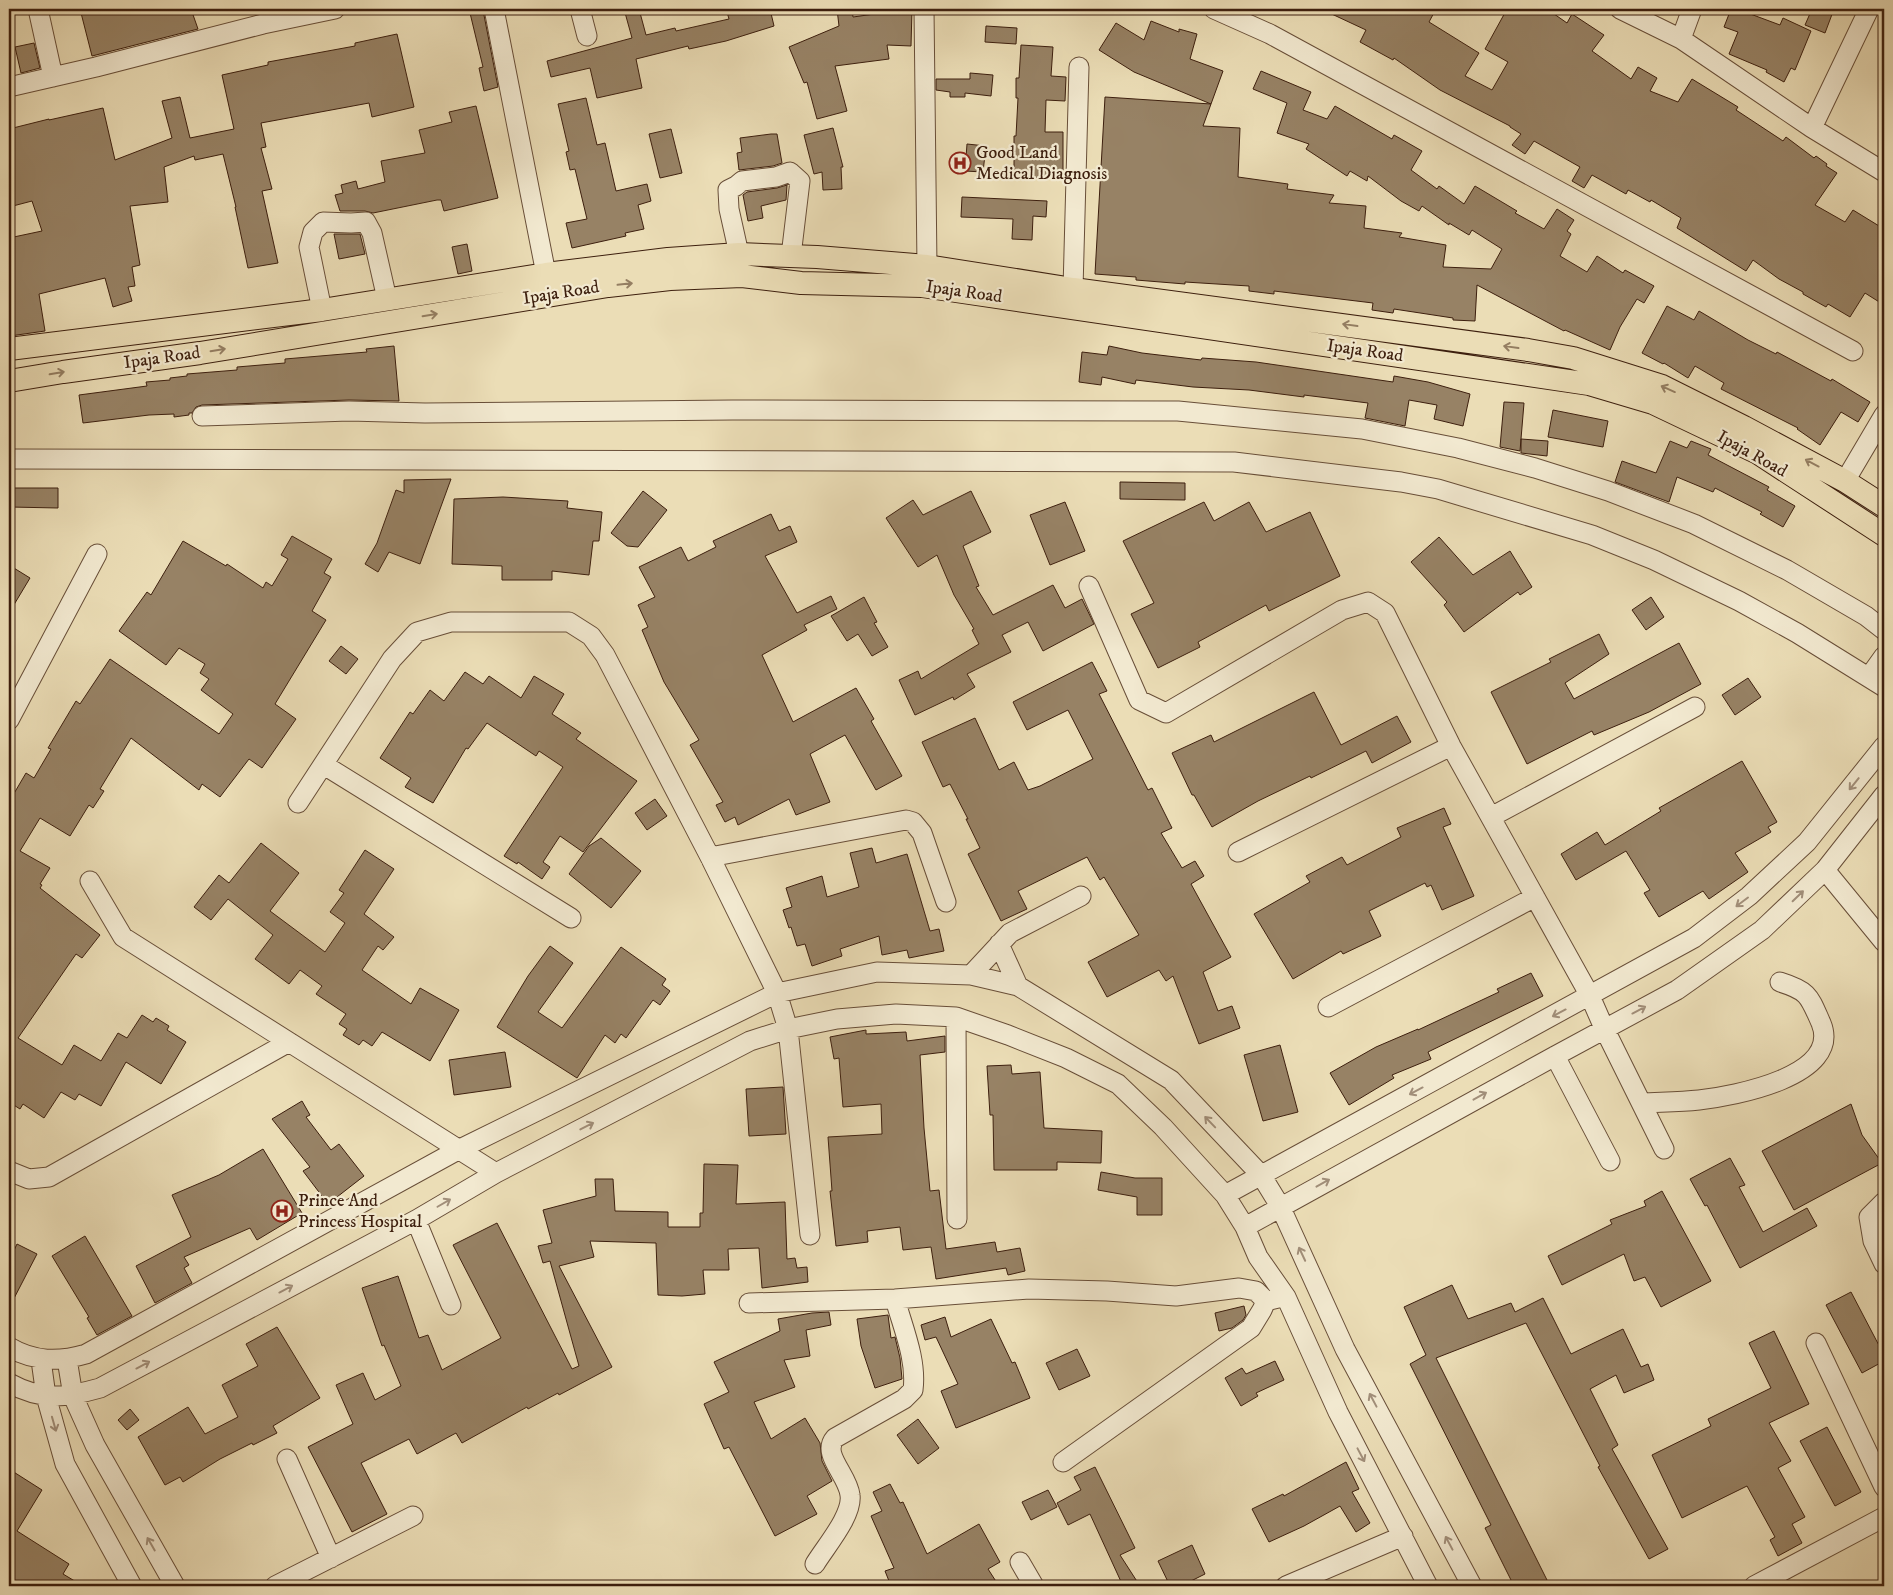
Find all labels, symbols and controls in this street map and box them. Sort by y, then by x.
place label: Good Land Medical Diagnosis [976,142,1107,185]
hospital icon: Good Land Medical Diagnosis [948,151,972,175]
street label: Ipaja Road [521,276,601,310]
street label: Ipaja Road [924,276,1004,308]
one-way arrow [616,279,632,289]
one-way arrow [421,310,437,320]
one-way arrow [1342,320,1358,330]
street label: Ipaja Road [1325,335,1405,367]
street label: Ipaja Road [122,342,202,374]
one-way arrow [1503,342,1519,352]
one-way arrow [209,345,225,355]
one-way arrow [48,367,64,377]
one-way arrow [1661,384,1676,394]
street label: Ipaja Road [1713,426,1791,482]
one-way arrow [1805,458,1820,468]
one-way arrow [1848,777,1859,790]
one-way arrow [1792,890,1804,902]
one-way arrow [1736,896,1749,907]
one-way arrow [1631,1005,1645,1015]
one-way arrow [1552,1009,1567,1018]
one-way arrow [1409,1086,1424,1096]
one-way arrow [1473,1091,1487,1101]
one-way arrow [1204,1115,1216,1128]
one-way arrow [580,1121,595,1131]
one-way arrow [1315,1178,1330,1188]
place label: Prince And Princess Hospital [298,1190,423,1233]
one-way arrow [437,1198,452,1208]
hospital icon: Prince And Princess Hospital [270,1199,294,1223]
one-way arrow [1296,1247,1306,1262]
one-way arrow [279,1284,294,1294]
one-way arrow [135,1360,150,1369]
one-way arrow [1368,1393,1377,1408]
one-way arrow [49,1416,59,1432]
one-way arrow [1356,1448,1366,1463]
one-way arrow [146,1537,156,1551]
one-way arrow [1444,1537,1454,1551]

